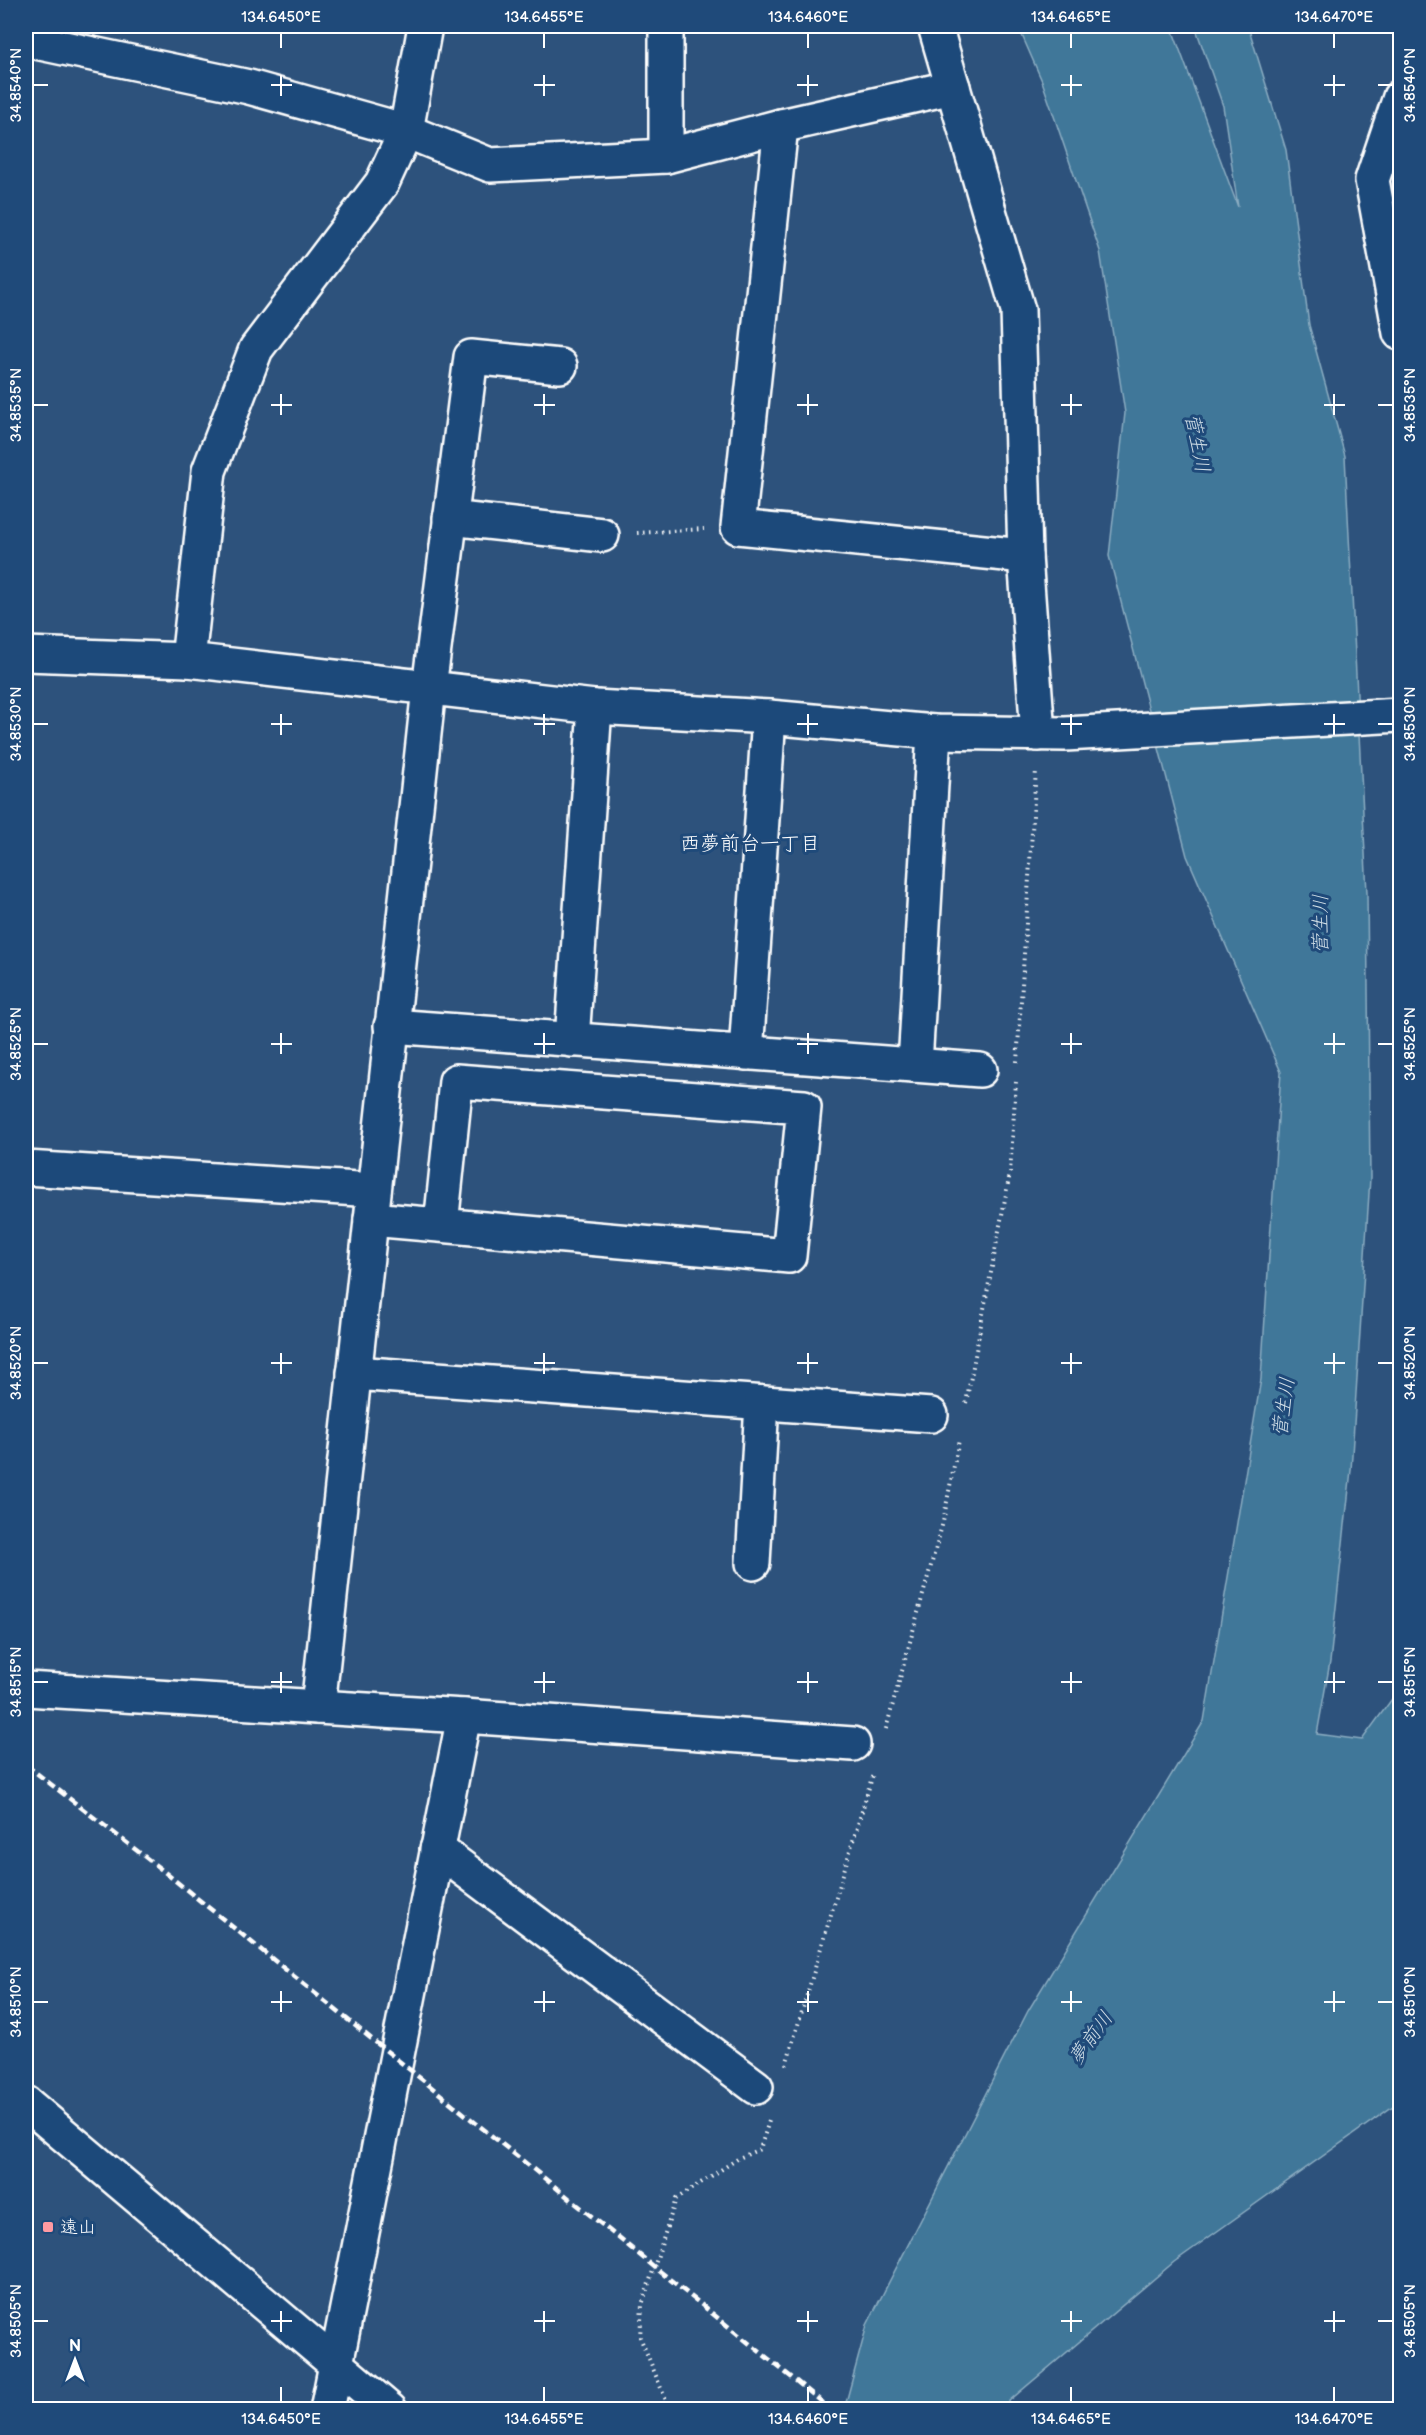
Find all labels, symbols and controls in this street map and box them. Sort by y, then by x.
text: 134.6450°E [241,8,321,27]
text: 134.6455°E [504,8,584,27]
text: 134.6460°E [768,8,848,27]
text: 134.6465°E [1031,8,1111,27]
text: 134.6470°E [1295,8,1373,27]
text: 34.8540°N [7,48,26,122]
text: 34.8540°N [1401,48,1420,122]
text: 34.8535°N [7,368,26,442]
text: 34.8535°N [1401,368,1420,442]
water label: 菅生川 [1179,411,1215,475]
text: 34.8530°N [7,687,26,761]
text: 34.8530°N [1401,687,1420,761]
district label: 西夢前台一丁目 [680,832,820,856]
water label: 菅生川 [1309,894,1333,954]
text: 34.8525°N [7,1007,26,1081]
text: 34.8525°N [1401,1007,1420,1081]
text: 34.8520°N [7,1326,26,1400]
text: 34.8520°N [1401,1326,1420,1400]
water label: 菅生川 [1268,1376,1300,1438]
text: 34.8515°N [7,1646,26,1718]
text: 34.8515°N [1401,1646,1420,1718]
text: 34.8510°N [7,1966,26,2038]
text: 34.8510°N [1401,1966,1420,2038]
water label: 夢前川 [1064,2007,1118,2069]
place label: 遠山 [60,2217,96,2238]
marker: 遠山 [41,2220,55,2234]
text: 34.8505°N [7,2284,26,2358]
text: 34.8505°N [1401,2284,1420,2358]
north arrow [45,2330,105,2390]
text: N [69,2337,81,2356]
text: 134.6450°E [241,2410,321,2429]
text: 134.6455°E [504,2410,584,2429]
text: 134.6460°E [768,2410,848,2429]
text: 134.6465°E [1031,2410,1111,2429]
text: 134.6470°E [1295,2410,1373,2429]

